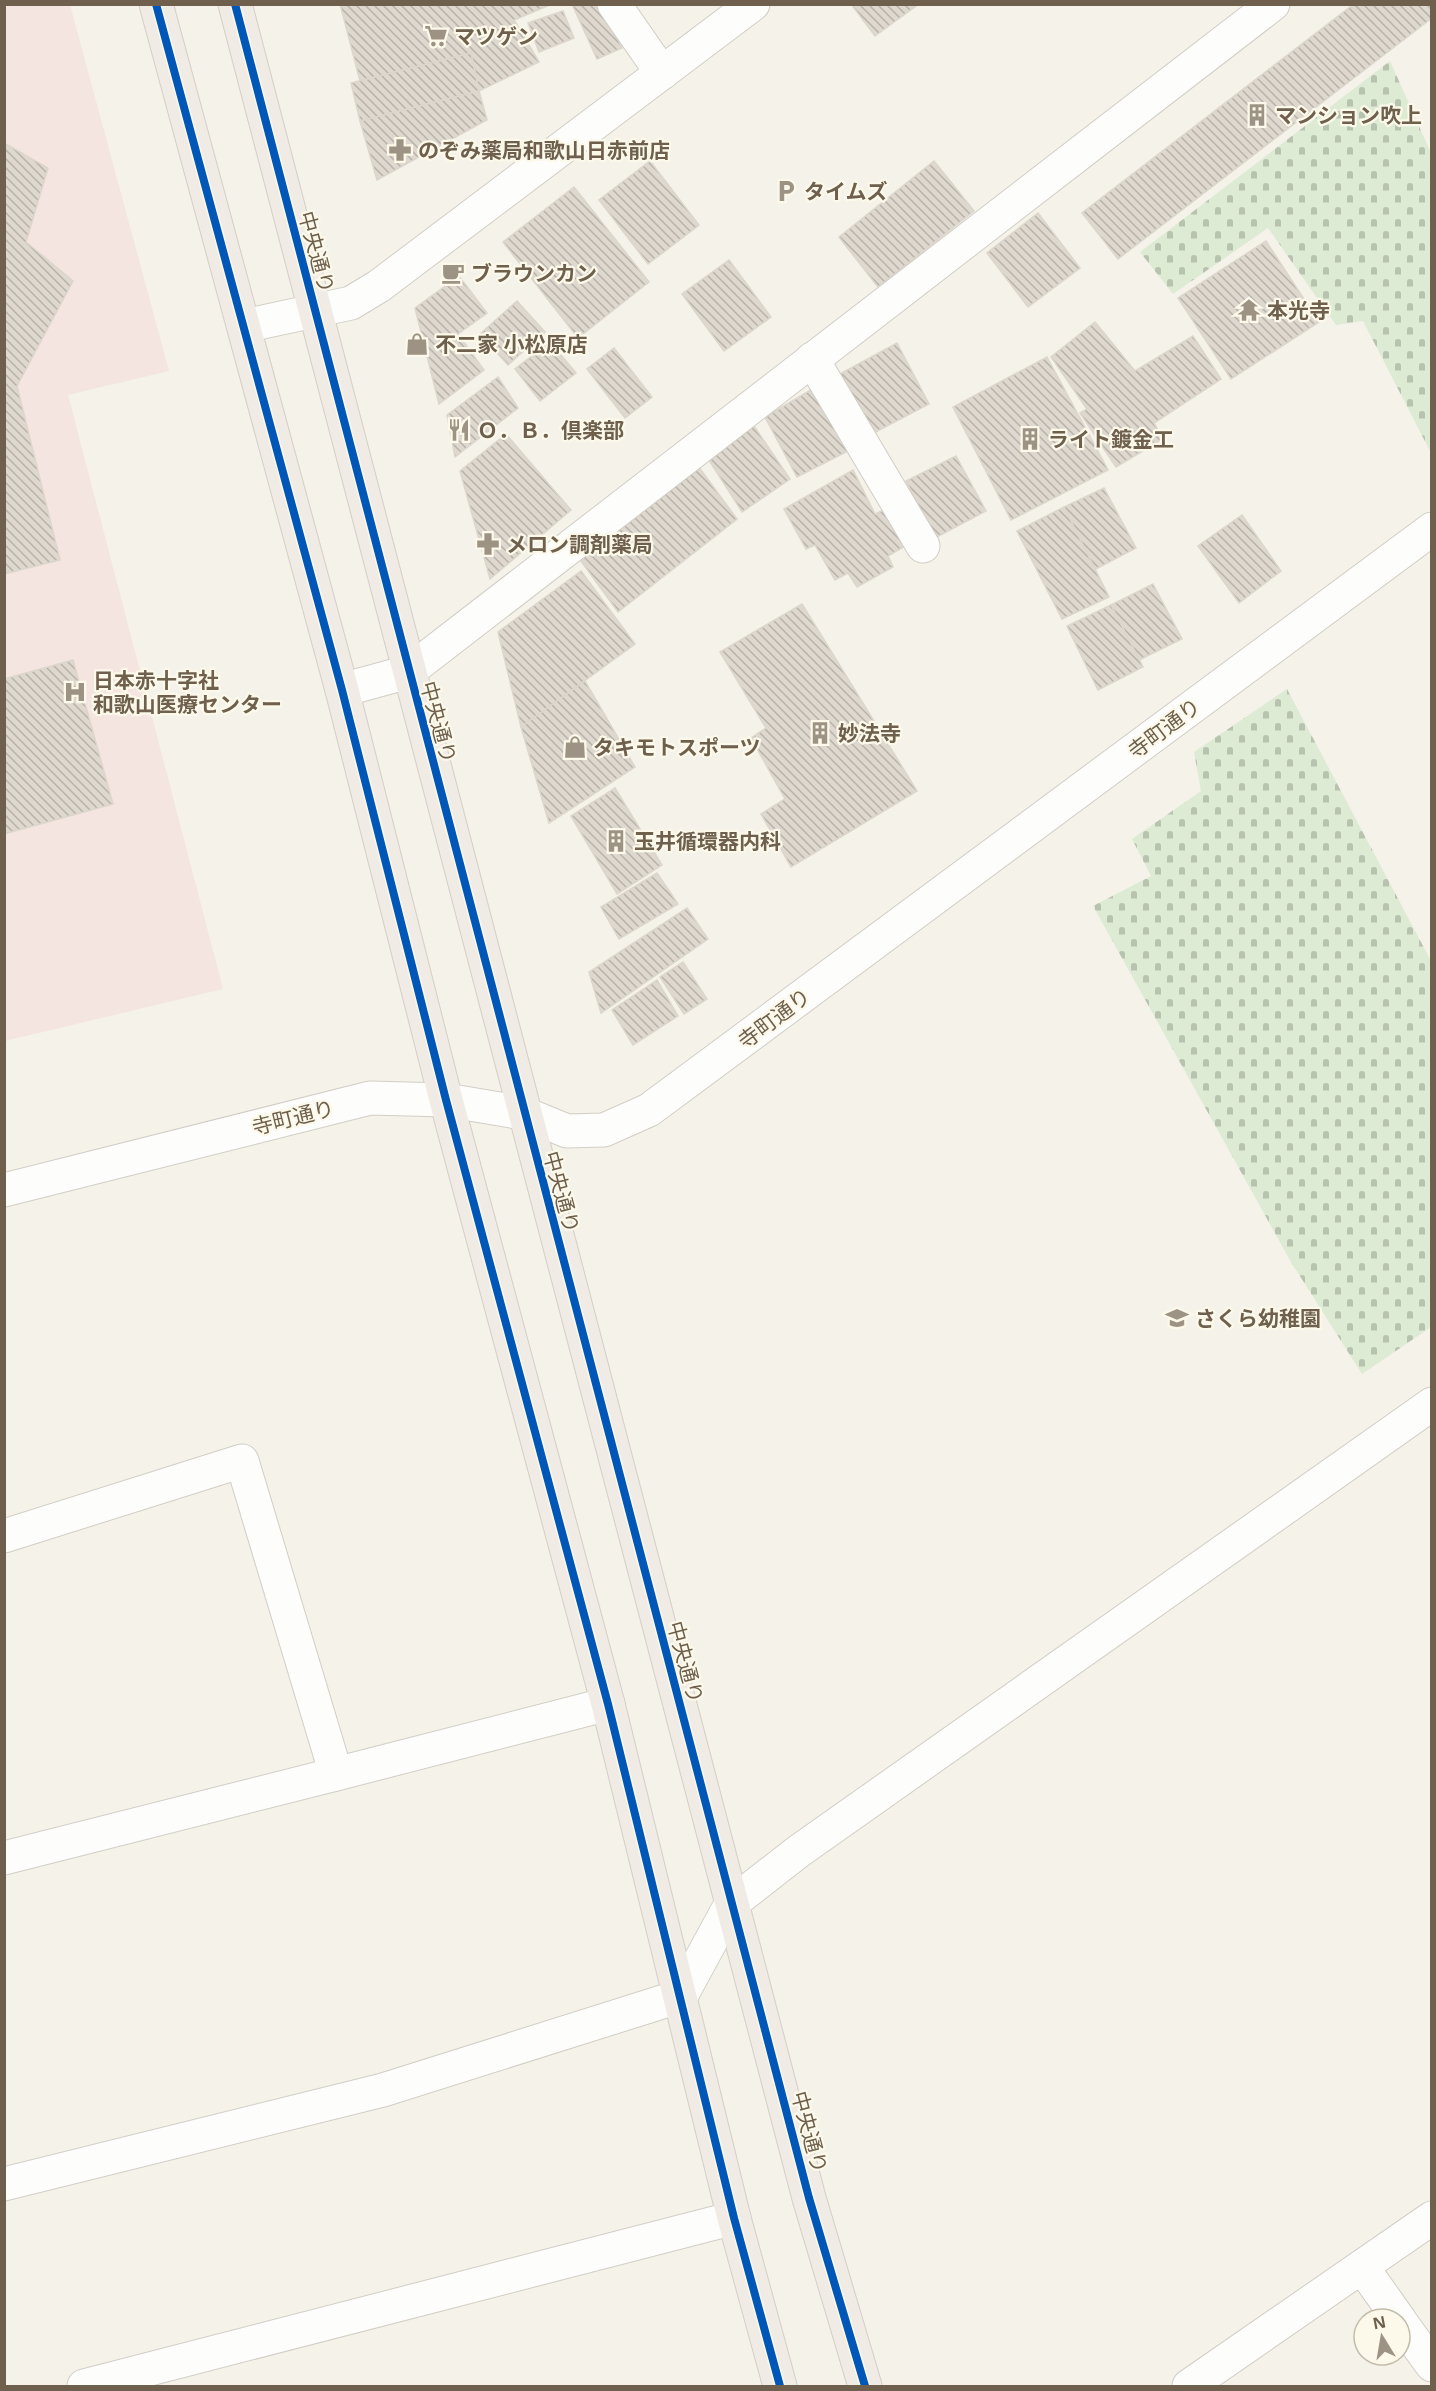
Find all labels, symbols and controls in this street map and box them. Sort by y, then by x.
place label: マツゲン [454,22,538,50]
supermarket icon: マツゲン [423,23,449,49]
place label: マンション吹上 [1275,101,1422,129]
building icon: マンション吹上 [1244,102,1270,128]
place label: のぞみ薬局和歌山日赤前店 [418,136,670,164]
pharmacy icon: のぞみ薬局和歌山日赤前店 [387,137,413,163]
place label: タイムズ [804,177,888,205]
parking icon: タイムズ [773,178,799,204]
street label: 中央通り [293,208,341,296]
place label: ブラウンカン [471,259,597,287]
cafe icon: ブラウンカン [440,260,466,286]
place label: 本光寺 [1267,296,1330,324]
temple icon: 本光寺 [1236,297,1262,323]
place label: 不二家 小松原店 [435,330,587,358]
shop icon: 不二家 小松原店 [404,331,430,357]
place label: Ｏ．Ｂ．倶楽部 [477,416,624,444]
restaurant icon: Ｏ．Ｂ．倶楽部 [446,417,472,443]
place label: ライト鍍金工 [1048,425,1174,453]
building icon: ライト鍍金工 [1017,426,1043,452]
place label: メロン調剤薬局 [506,530,653,558]
pharmacy icon: メロン調剤薬局 [475,531,501,557]
place label: 日本赤十字社 和歌山医療センター [93,666,282,718]
street label: 中央通り [415,678,463,766]
hospital icon: 日本赤十字社 和歌山医療センター [62,679,88,705]
street label: 寺町通り [1122,692,1206,764]
place label: 妙法寺 [838,719,901,747]
building icon: 妙法寺 [807,720,833,746]
place label: タキモトスポーツ [593,733,761,761]
shop icon: タキモトスポーツ [562,734,588,760]
place label: 玉井循環器内科 [634,827,781,855]
building icon: 玉井循環器内科 [603,828,629,854]
street label: 寺町通り [732,982,816,1054]
street label: 寺町通り [249,1093,337,1141]
street label: 中央通り [538,1148,586,1236]
place label: さくら幼稚園 [1195,1304,1321,1332]
school or university icon: さくら幼稚園 [1164,1305,1190,1331]
street label: 中央通り [662,1618,710,1706]
street label: 中央通り [786,2088,834,2176]
north arrow [1352,2307,1412,2367]
text: N [1371,2310,1388,2334]

